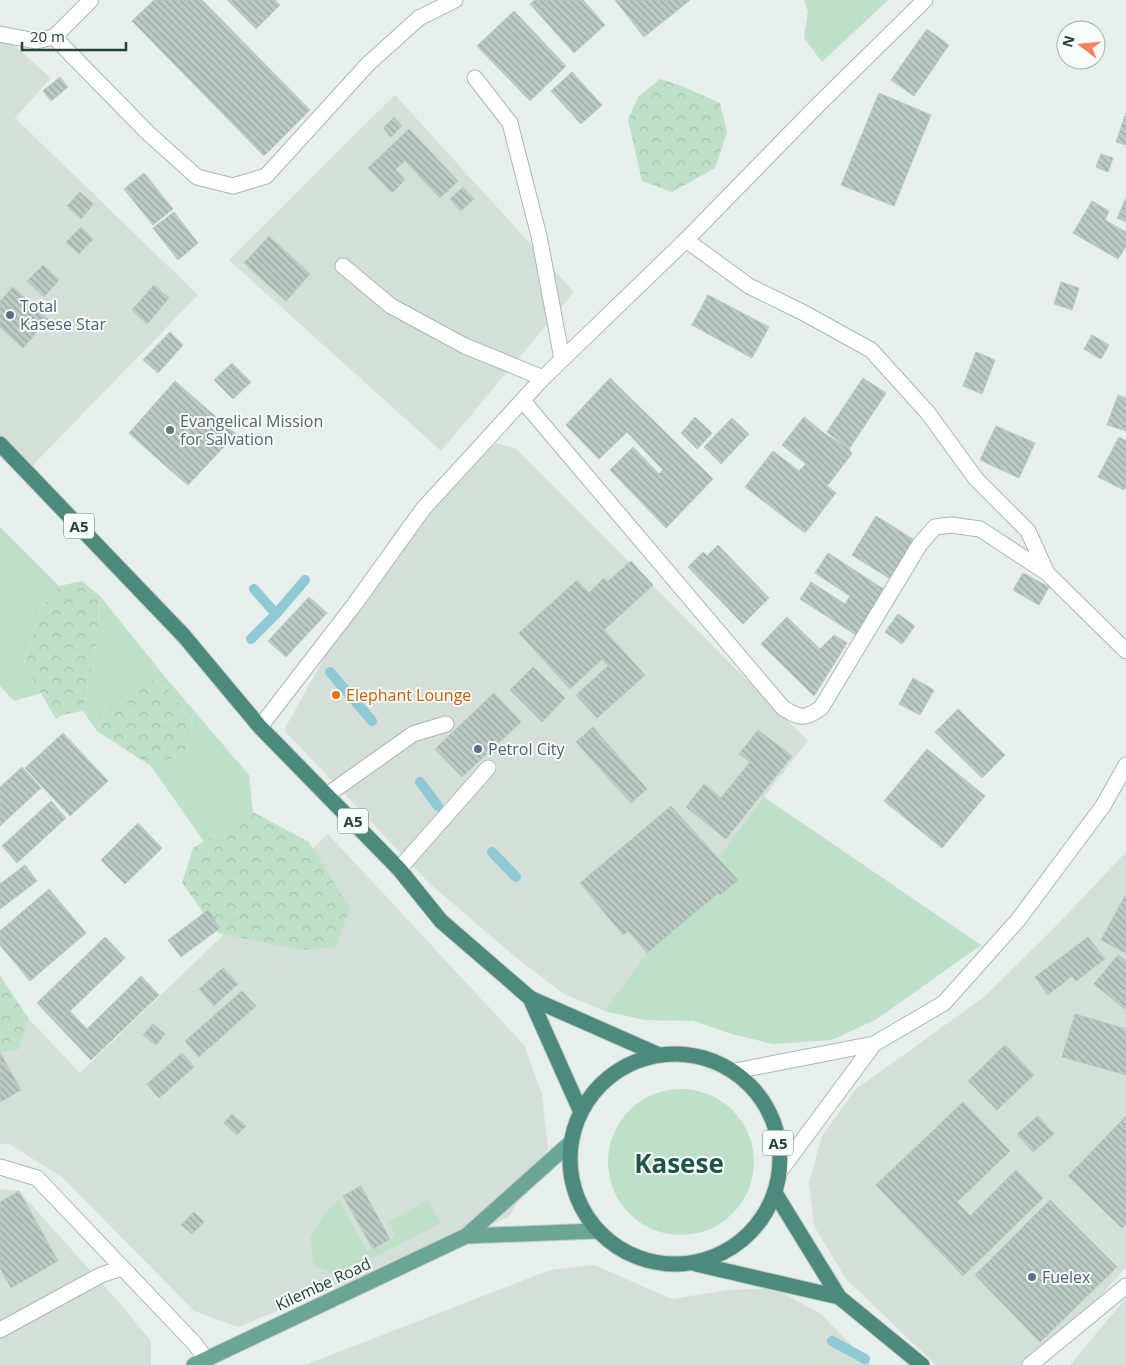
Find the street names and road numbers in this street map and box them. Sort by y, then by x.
road number: A5 [64,514,94,538]
road number: A5 [338,808,368,834]
road number: A5 [763,1130,793,1156]
street label: Kilembe Road [272,1252,374,1316]

